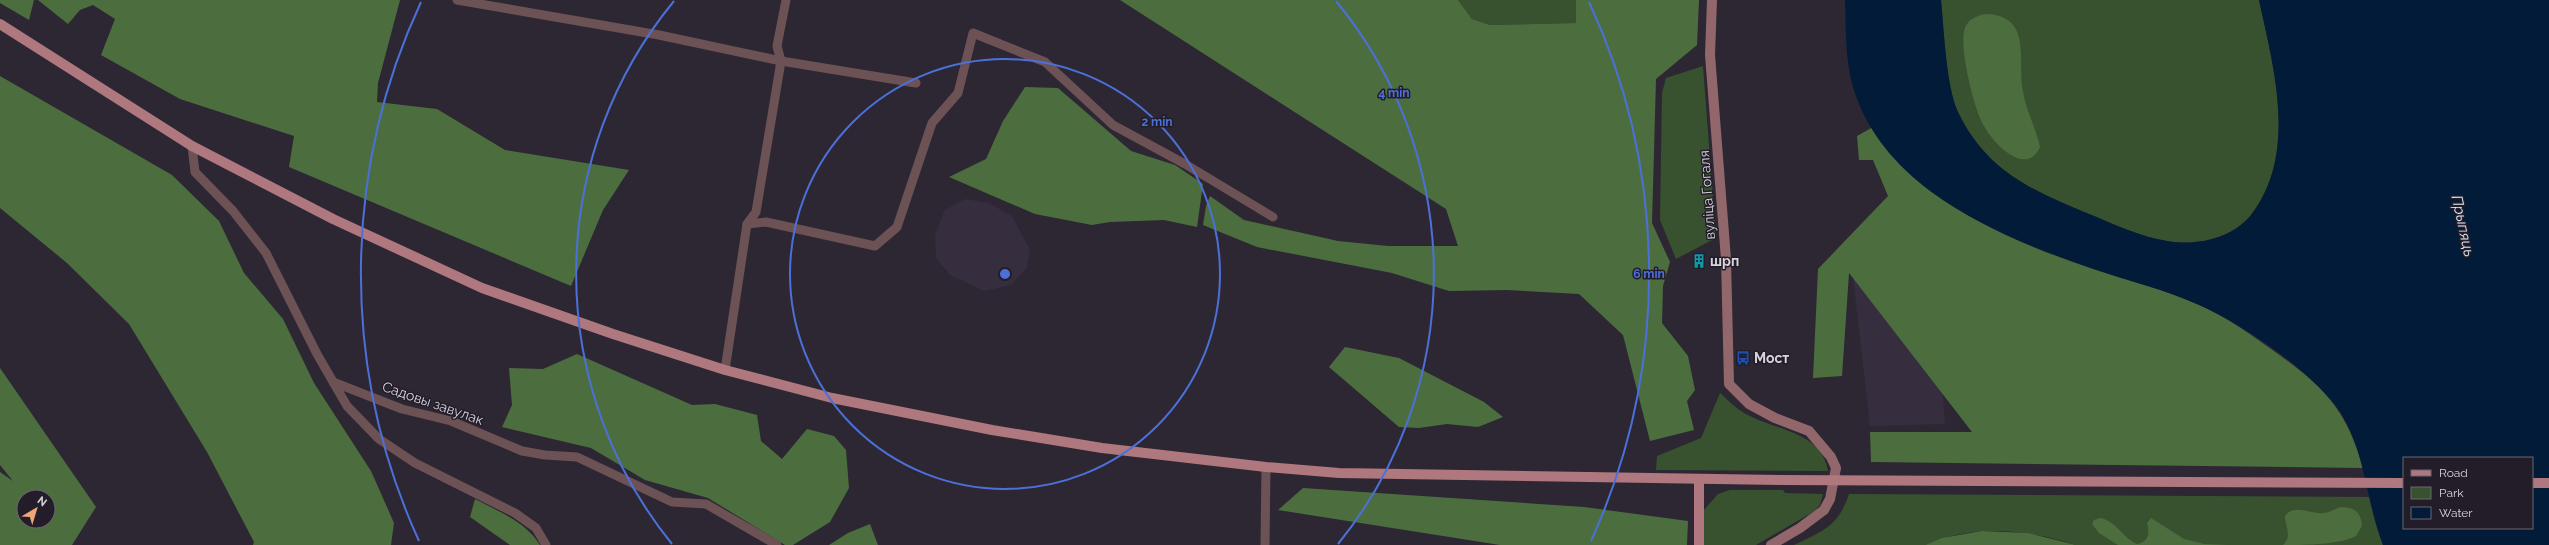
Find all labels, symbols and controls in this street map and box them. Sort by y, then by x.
text: 4 min [1378,86,1410,100]
text: 2 min [1141,115,1173,129]
street label: вуліца Гогаля [1696,150,1718,240]
water label: Прыпяць [2448,193,2478,259]
building icon: шрп [1691,253,1707,269]
place label: шрп [1710,253,1739,269]
centre of rings [998,267,1012,281]
text: 6 min [1633,267,1665,281]
bus stop icon: Мост [1735,350,1751,366]
place label: Мост [1754,350,1789,366]
street label: Садовы завулак [380,378,486,428]
legend [2403,457,2533,529]
text: Road [2439,466,2468,480]
text: Park [2439,486,2464,500]
north arrow [16,489,56,529]
text: N [35,494,49,509]
text: Water [2439,506,2473,520]

